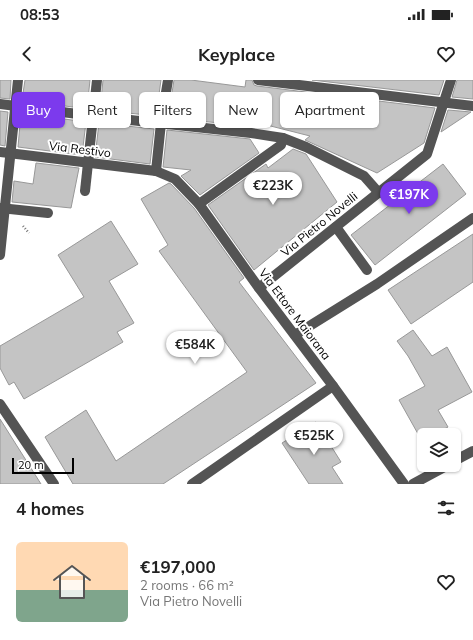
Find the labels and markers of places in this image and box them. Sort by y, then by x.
pin: €223K [245,172,301,206]
pin: €197K [381,181,437,215]
pin: €584K [167,331,223,365]
pin: €525K [286,422,342,456]

